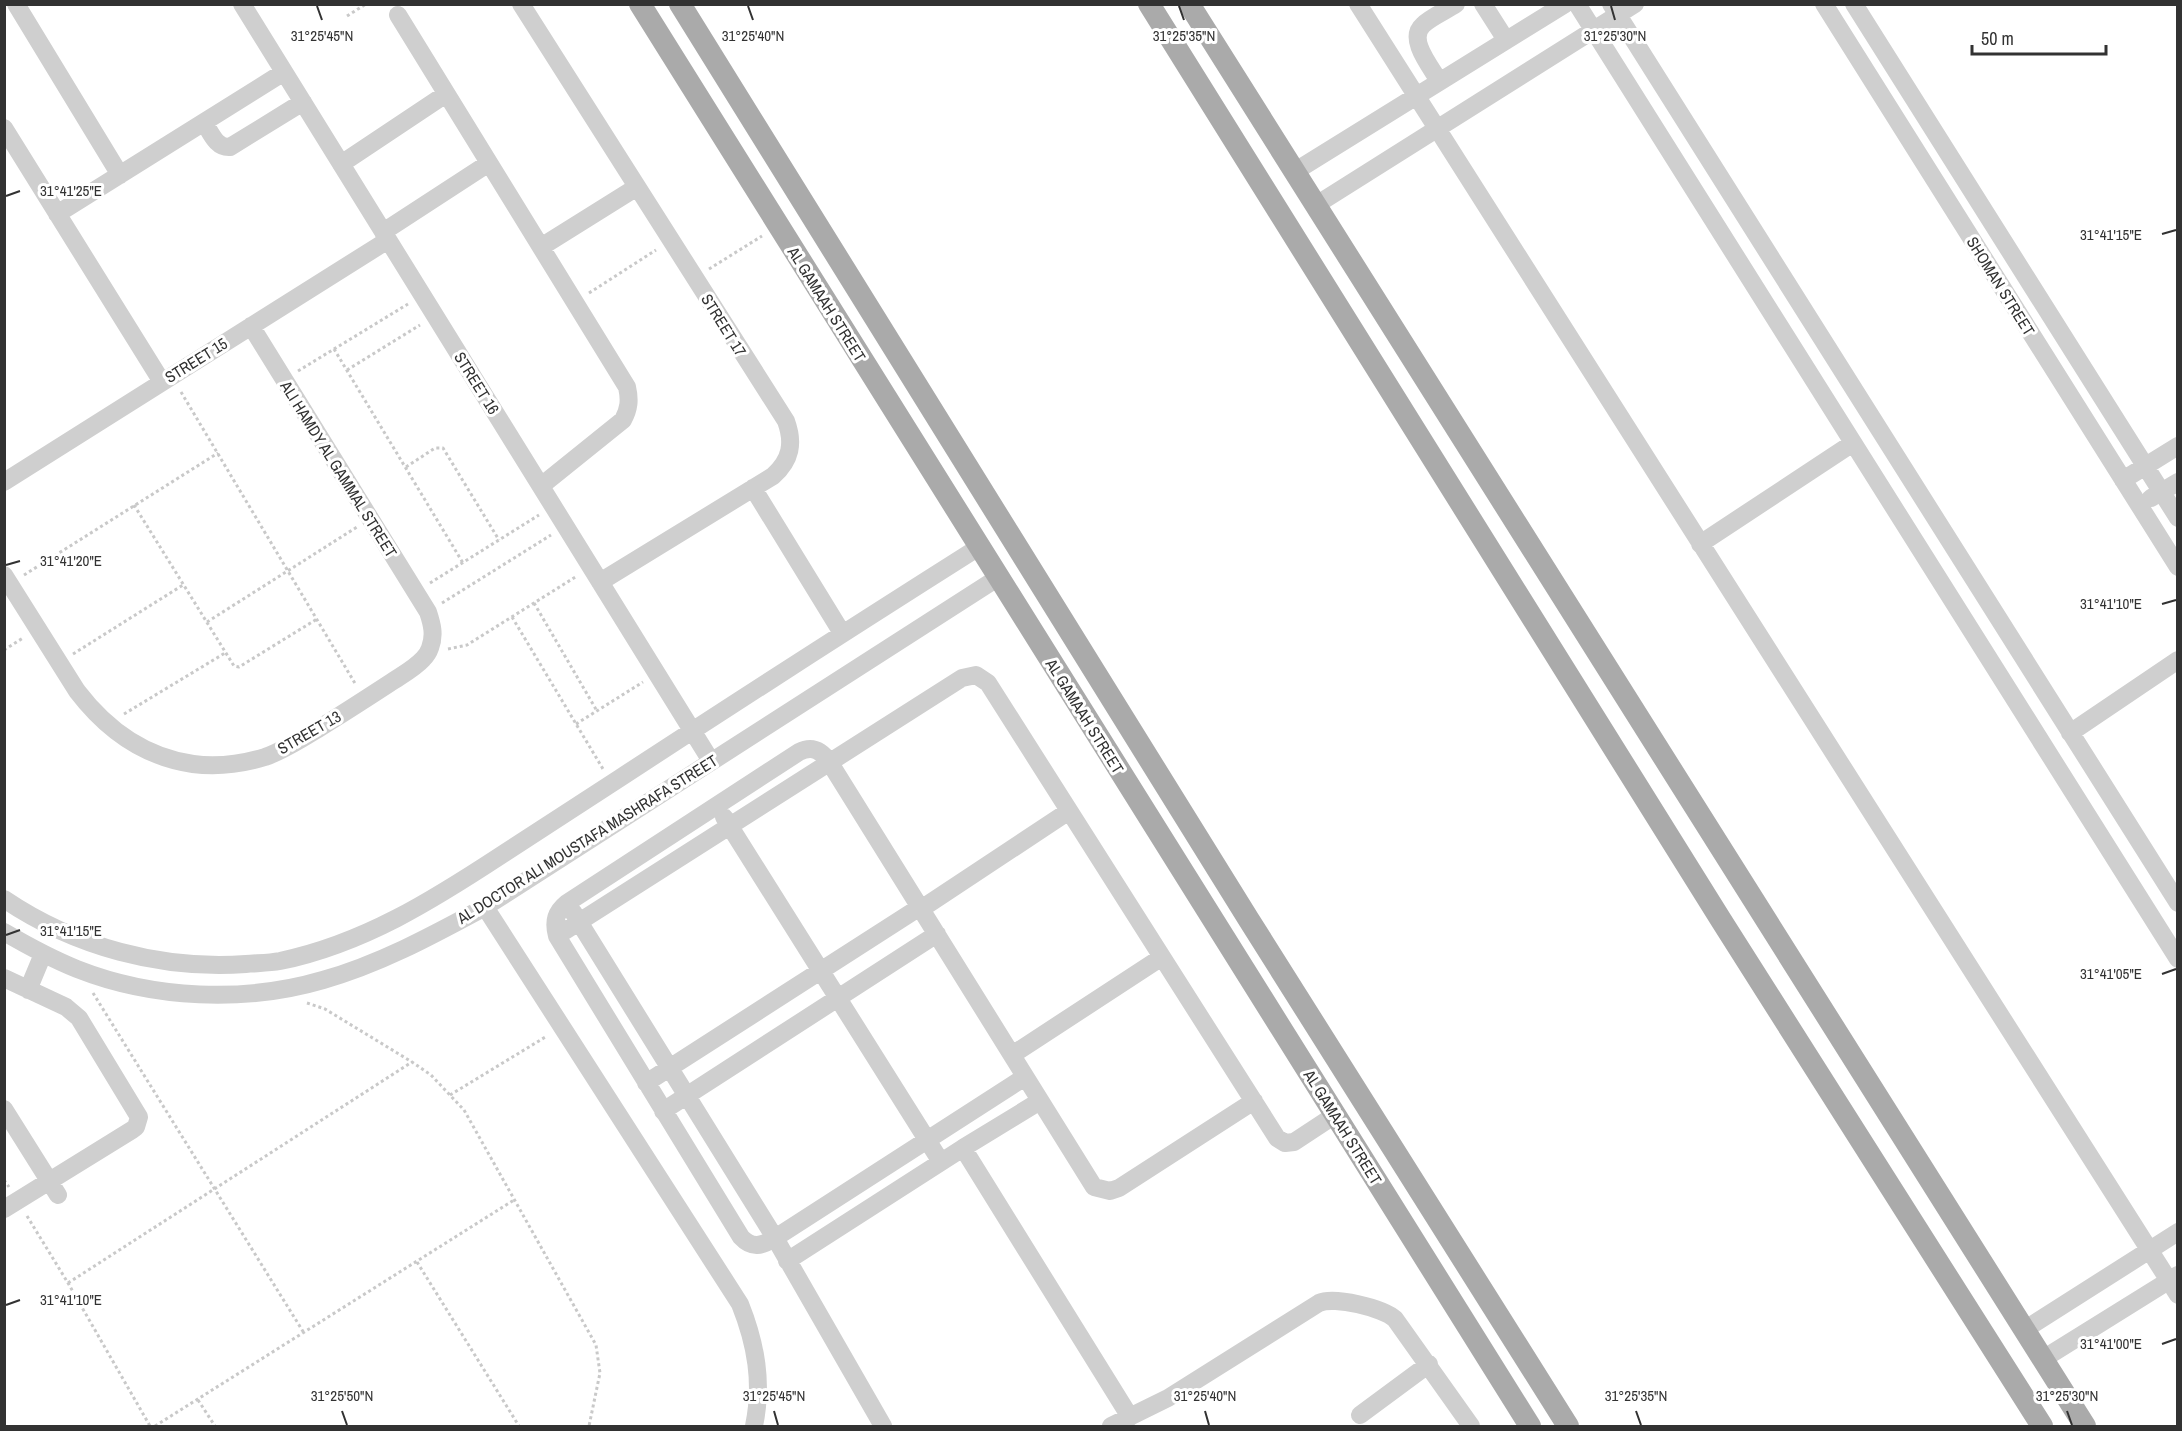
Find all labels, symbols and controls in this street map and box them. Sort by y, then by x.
scale bar [1972,18,2106,56]
text: 31°25'45"N [291,25,353,46]
text: 31°25'40"N [722,25,784,46]
text: 31°25'35"N [1153,25,1215,46]
text: 31°25'30"N [1584,25,1646,46]
text: 50 m [1981,26,2014,51]
text: 31°41'25"E [40,180,102,201]
text: 31°41'15"E [2080,224,2142,245]
street label: SHOMAN STREET [1962,232,2040,340]
street label: AL GAMAAH STREET [782,242,871,366]
street label: STREET 17 [696,290,752,360]
street label: STREET 15 [161,332,231,388]
street label: STREET 16 [449,348,505,418]
street label: ALI HAMDY AL GAMMAL STREET [275,376,402,562]
text: 31°41'20"E [40,550,102,571]
text: 31°41'10"E [2080,593,2142,614]
street label: AL GAMAAH STREET [1040,654,1129,778]
street label: STREET 13 [273,705,345,759]
street label: AL DOCTOR ALI MOUSTAFA MASHRAFA STREET [452,749,721,929]
text: 31°41'15"E [40,920,102,941]
text: 31°41'05"E [2080,963,2142,984]
street label: AL GAMAAH STREET [1298,1065,1387,1189]
text: 31°41'10"E [40,1289,102,1310]
text: 31°41'00"E [2080,1333,2142,1354]
text: 31°25'50"N [311,1385,373,1406]
text: 31°25'45"N [743,1385,805,1406]
text: 31°25'40"N [1174,1385,1236,1406]
text: 31°25'35"N [1605,1385,1667,1406]
text: 31°25'30"N [2036,1385,2098,1406]

